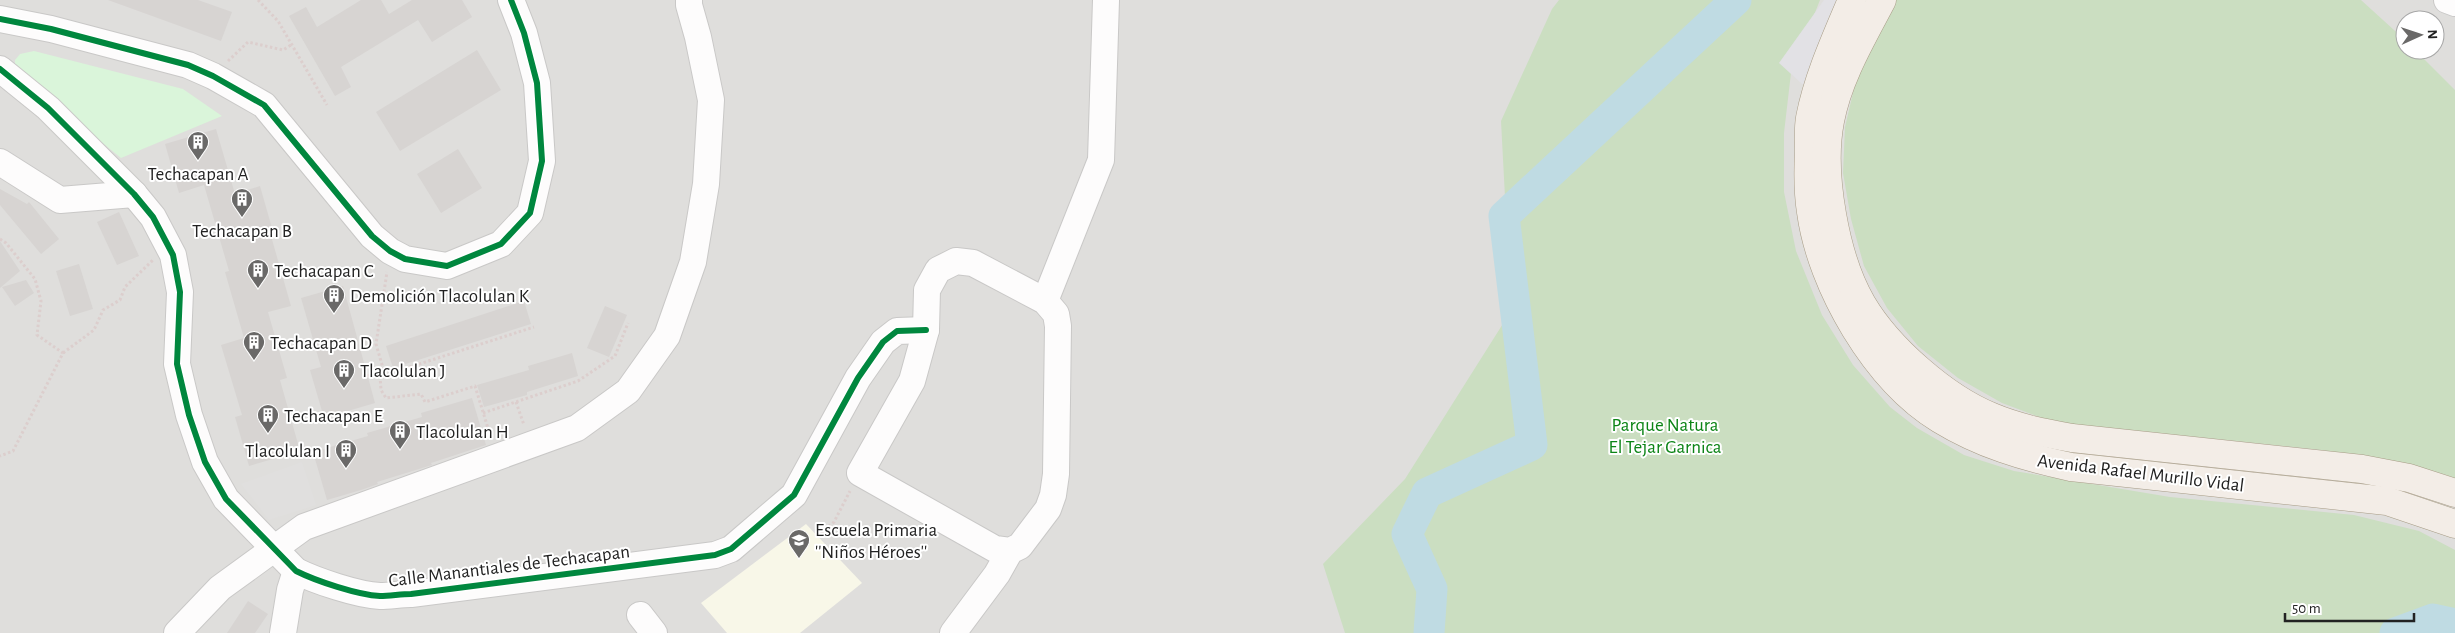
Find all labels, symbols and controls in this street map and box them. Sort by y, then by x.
north arrow [2395,10,2445,60]
text: N [2425,29,2439,40]
building icon: Techacapan A [186,130,210,161]
place label: Techacapan A [148,165,248,184]
building icon: Techacapan B [230,187,254,218]
place label: Techacapan B [192,222,292,241]
building icon: Techacapan C [246,258,270,289]
place label: Techacapan C [274,262,374,281]
building icon: Demolición Tlacolulan K [322,283,346,314]
place label: Demolición Tlacolulan K [350,287,530,306]
building icon: Techacapan D [242,330,266,361]
place label: Techacapan D [270,334,372,353]
building icon: Tlacolulan J [332,358,356,389]
place label: Tlacolulan J [360,362,446,381]
building icon: Techacapan E [256,403,280,434]
place label: Techacapan E [284,407,383,426]
park label: Parque Natura El Tejar Garnica [1609,416,1722,457]
building icon: Tlacolulan H [388,419,412,450]
place label: Tlacolulan H [416,423,509,442]
building icon: Tlacolulan I [334,438,358,469]
place label: Tlacolulan I [245,442,330,461]
street label: Avenida Rafael Murillo Vidal [2036,451,2245,496]
place label: Escuela Primaria ''Niños Héroes'' [815,521,937,562]
school or university icon: Escuela Primaria ''Niños Héroes'' [787,528,811,559]
street label: Calle Manantiales de Techacapan [387,542,631,591]
scale bar [2285,590,2414,622]
text: 50 m [2292,601,2321,616]

